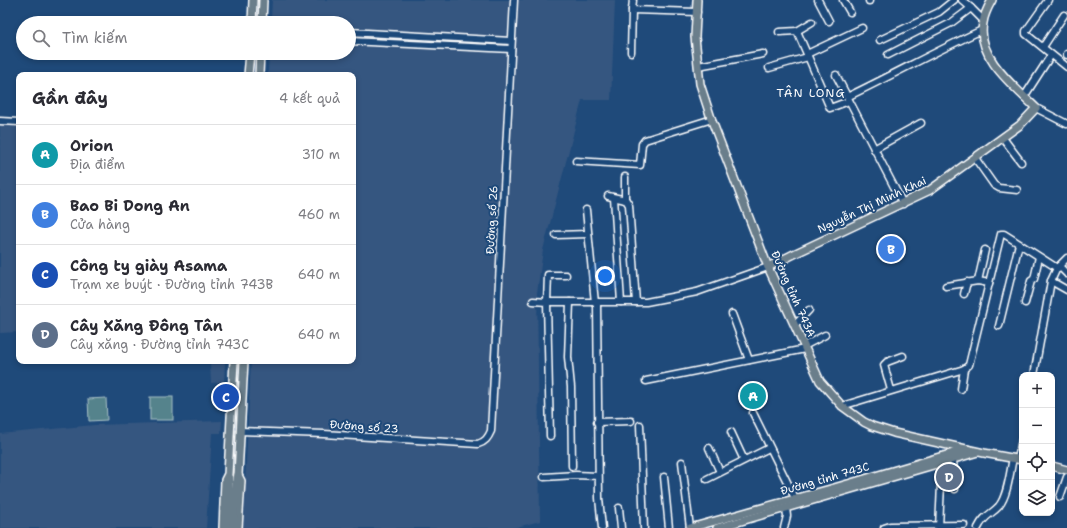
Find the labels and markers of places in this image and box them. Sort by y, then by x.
pin: B [878,234,904,264]
pin: A [740,381,766,411]
pin: C [213,382,239,412]
pin: D [936,462,962,492]

